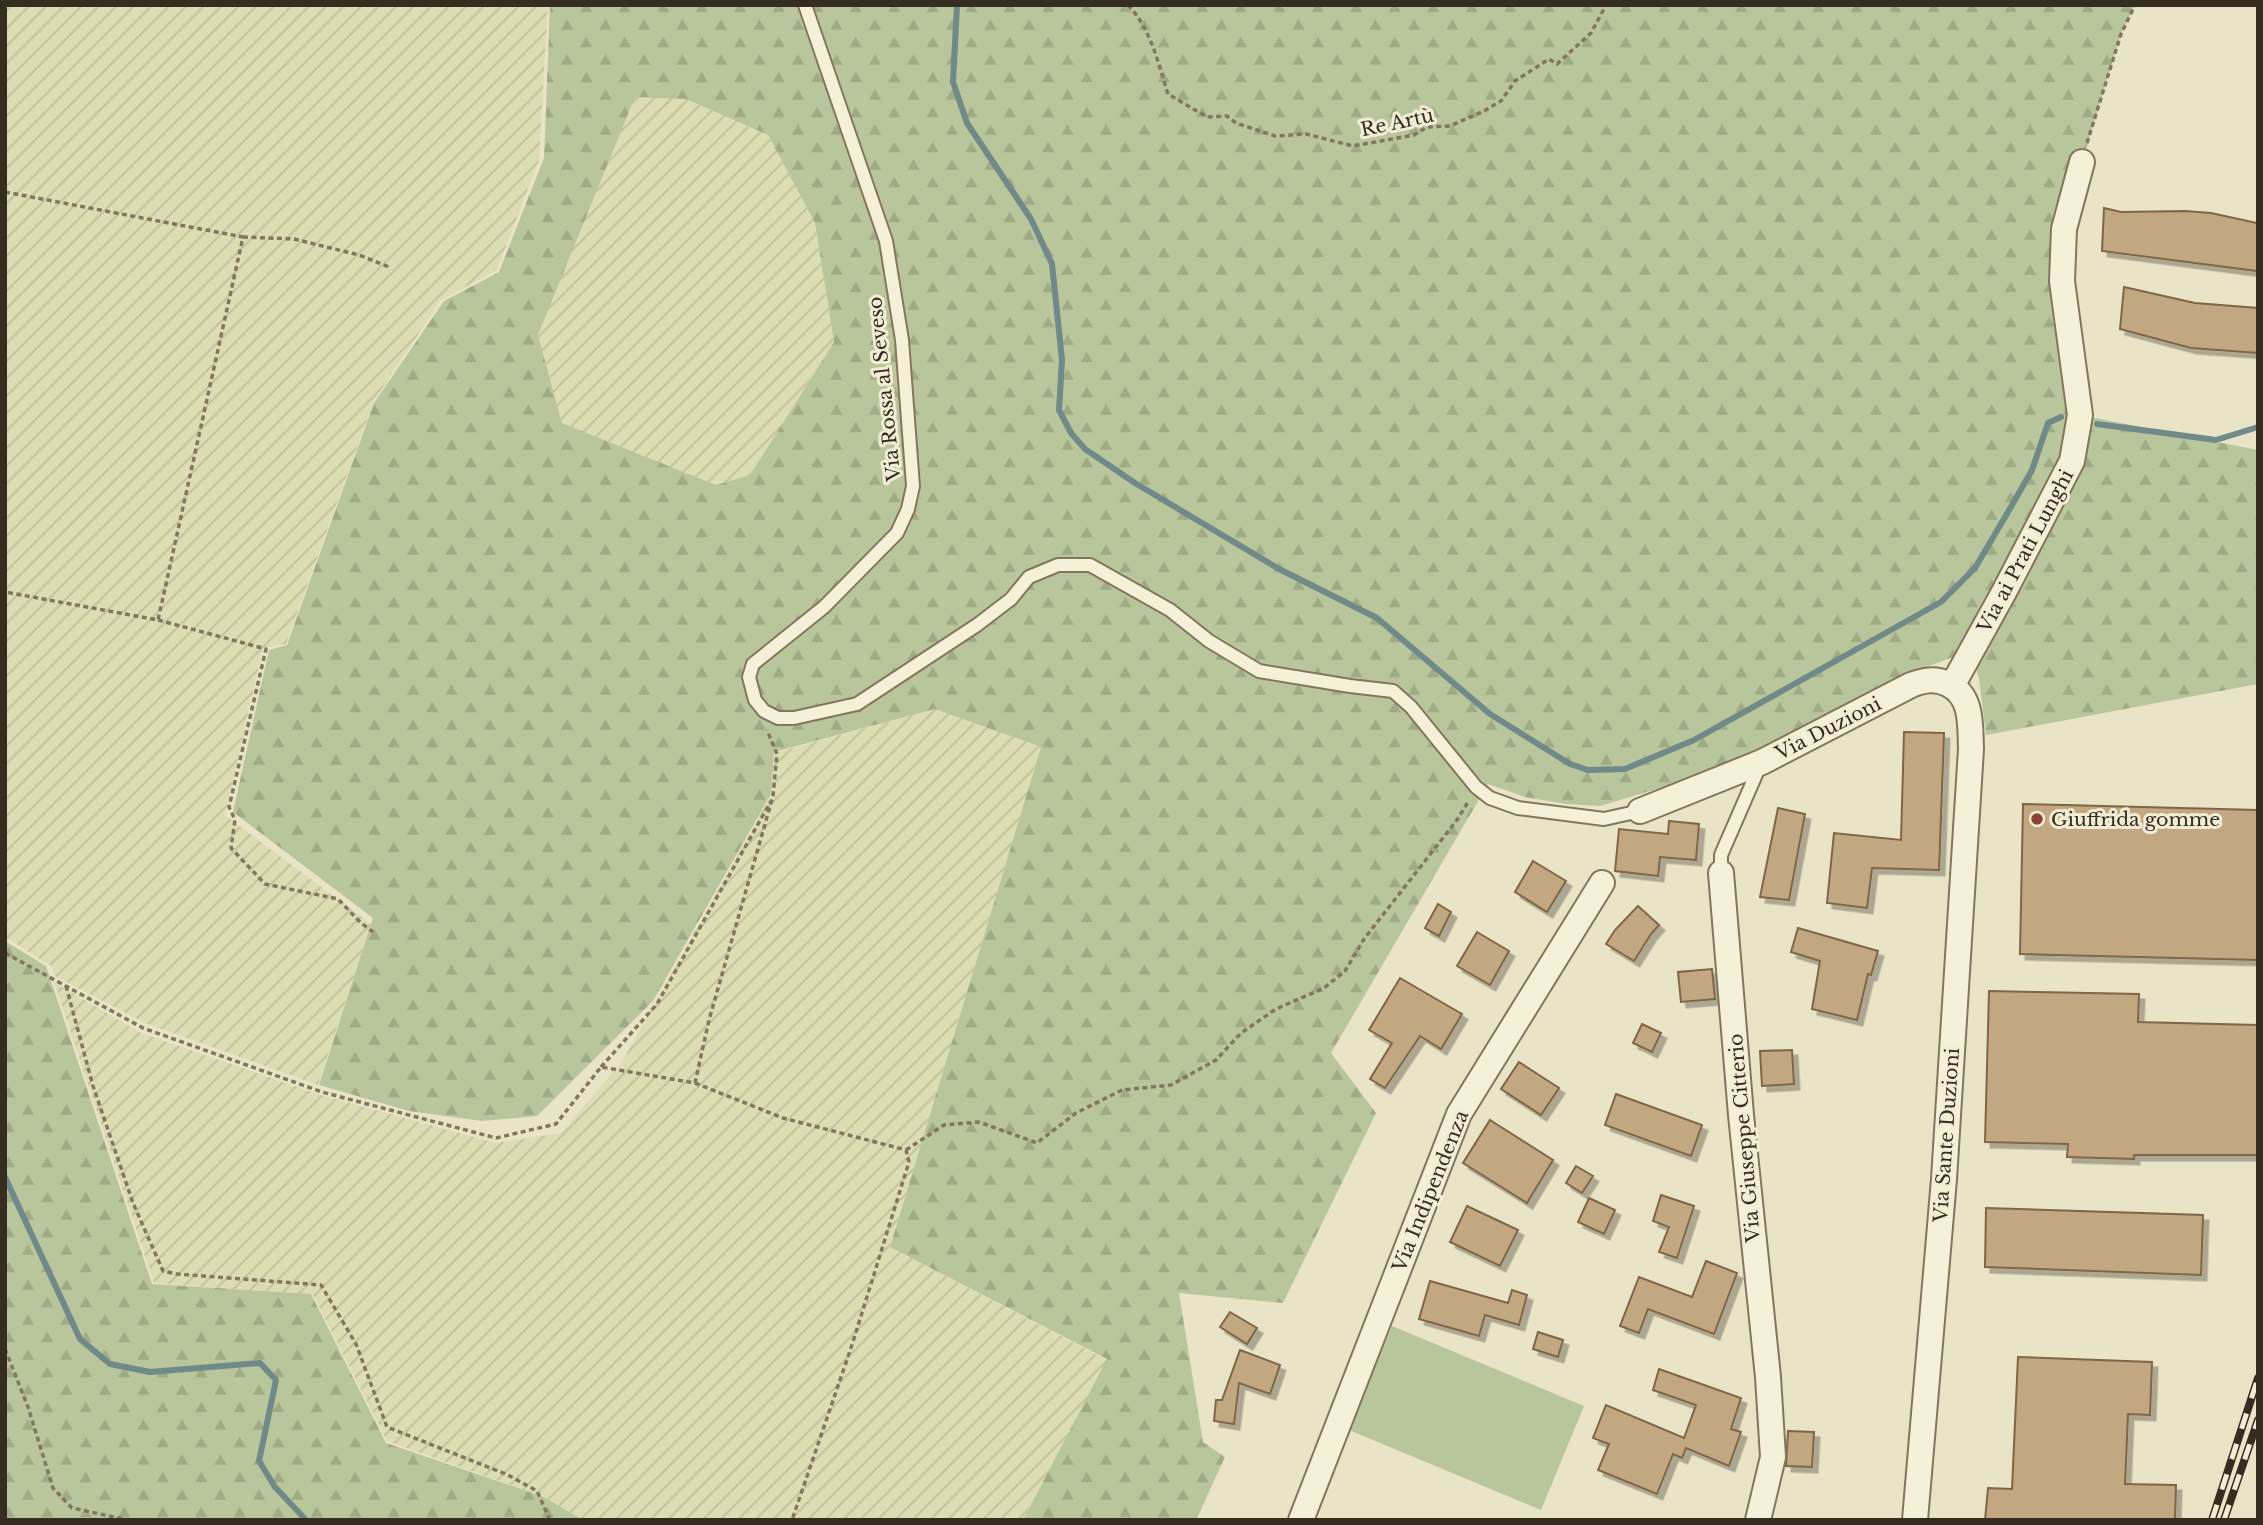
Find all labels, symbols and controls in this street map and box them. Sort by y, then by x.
street label: Re Artù [1358,103,1436,141]
street label: Via Rossa al Seveso [863,296,906,483]
street label: Via ai Prati Lunghi [1972,465,2079,638]
street label: Via Duzioni [1771,692,1885,765]
place label: Giuffrida gomme [2051,808,2220,831]
marker: Giuffrida gomme [2029,811,2045,827]
street label: Via Giuseppe Citterio [1724,1033,1765,1244]
street label: Via Sante Duzioni [1929,1046,1964,1224]
street label: Via Indipendenza [1387,1107,1474,1276]

